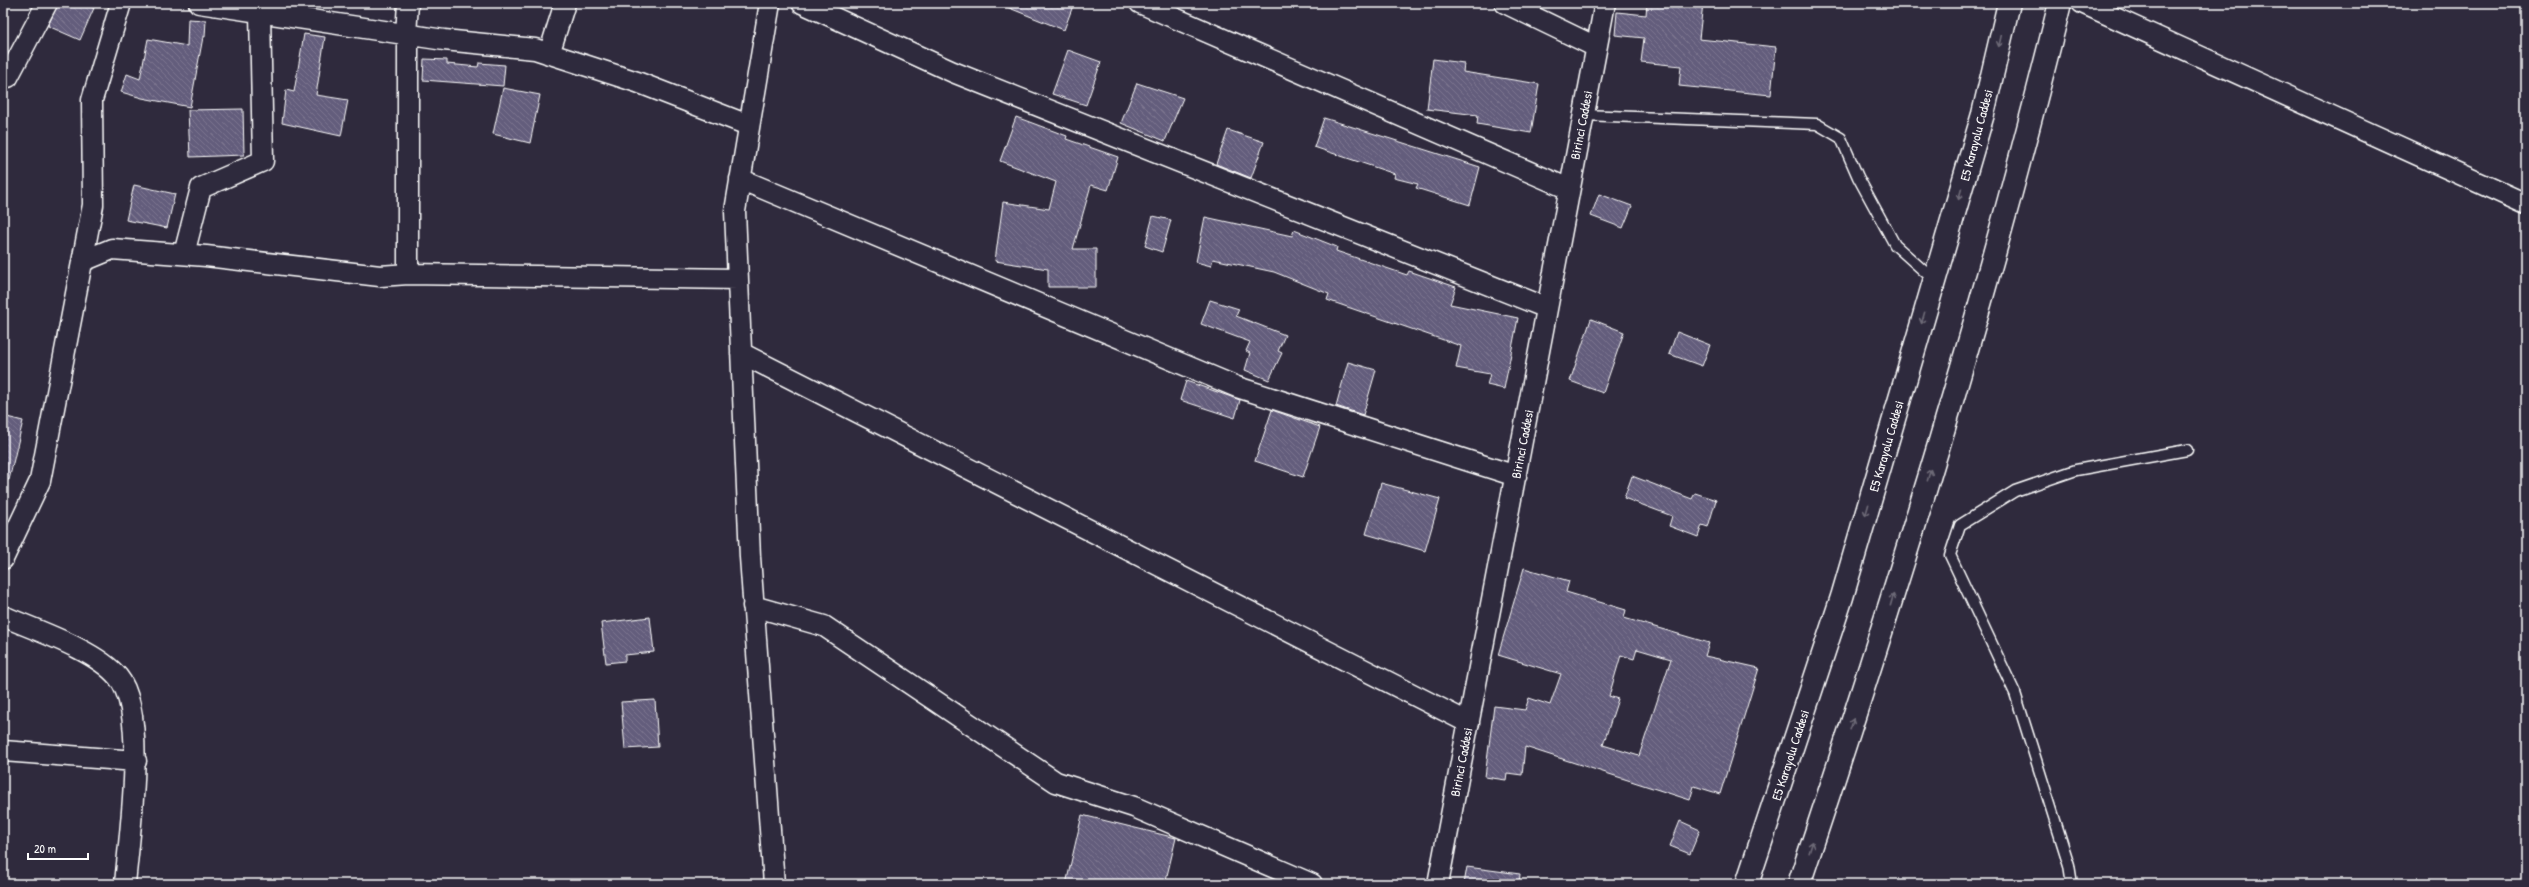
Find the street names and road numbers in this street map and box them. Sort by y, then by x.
street label: E5 Karayolu Caddesi [1955,87,1997,183]
street label: Birinci Caddesi [1566,89,1596,161]
street label: E5 Karayolu Caddesi [1864,398,1908,494]
street label: Birinci Caddesi [1507,408,1537,480]
street label: E5 Karayolu Caddesi [1767,707,1813,803]
street label: Birinci Caddesi [1446,726,1476,798]

